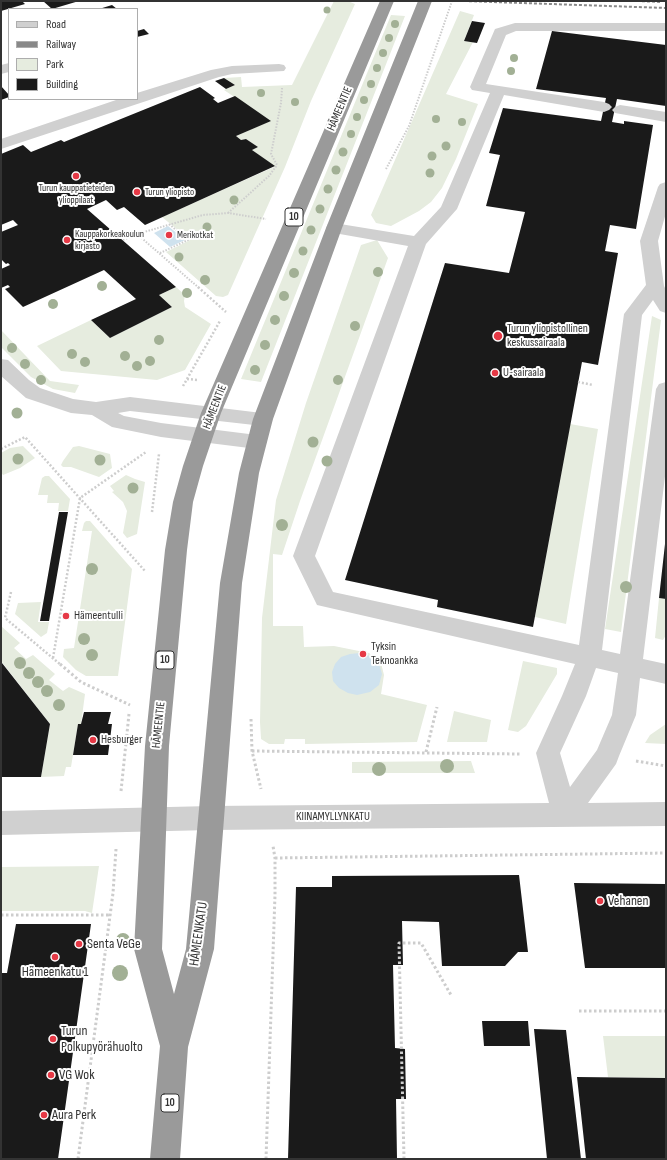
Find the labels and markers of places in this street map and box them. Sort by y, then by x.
marker: Turun kauppatieteiden ylioppilaat [71,171,81,181]
place label: Turun kauppatieteiden ylioppilaat [39,182,113,206]
place label: Turun yliopisto [145,186,194,198]
marker: Turun yliopisto [132,187,142,197]
place label: Kauppakorkeakoulun kirjasto [75,228,144,252]
place label: Merikotkat [177,229,213,241]
marker: Merikotkat [164,230,174,240]
marker: Kauppakorkeakoulun kirjasto [62,235,72,245]
place label: Turun yliopistollinen keskussairaala [507,322,588,350]
marker: Turun yliopistollinen keskussairaala [492,330,504,342]
place label: U-sairaala [503,366,544,380]
marker: U-sairaala [490,368,500,378]
place label: Hämeentulli [74,609,123,623]
marker: Hämeentulli [61,611,71,621]
place label: Tyksin Teknoankka [371,640,418,668]
marker: Tyksin Teknoankka [358,649,368,659]
place label: Hesburger [101,733,142,747]
marker: Hesburger [88,735,98,745]
place label: Vehanen [608,893,648,909]
marker: Vehanen [595,896,605,906]
place label: Senta VeGe [87,936,141,952]
marker: Senta VeGe [74,939,84,949]
marker: Hämeenkatu 1 [50,952,60,962]
place label: Hämeenkatu 1 [22,964,88,980]
place label: Turun Polkupyörähuolto [61,1023,143,1056]
marker: Turun Polkupyörähuolto [48,1034,58,1044]
place label: VG Wok [59,1067,94,1083]
marker: VG Wok [46,1070,56,1080]
place label: Aura Perk [52,1107,96,1123]
marker: Aura Perk [39,1110,49,1120]

